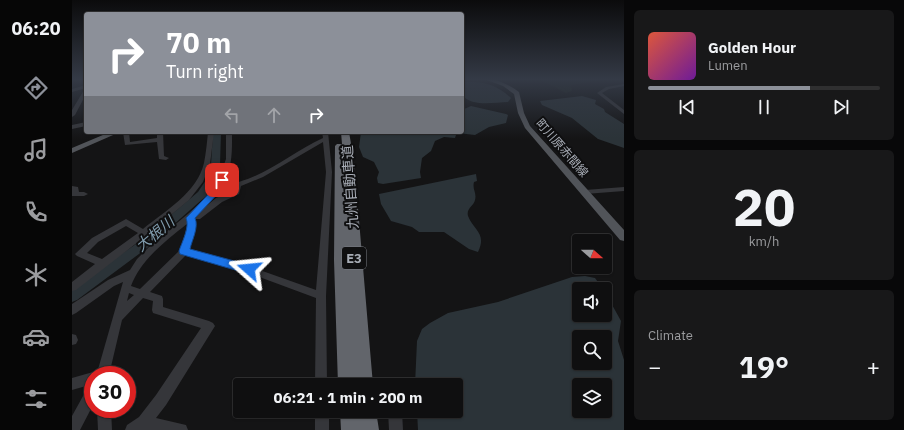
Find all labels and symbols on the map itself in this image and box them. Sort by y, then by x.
street label: 町川原赤間線 [533,116,592,180]
street label: 九州自動車道 [338,144,362,230]
pin [205,163,239,197]
water label: 大根川 [131,211,180,255]
north arrow [572,234,612,274]
road number: E3 [342,247,366,269]
position arrow [228,248,270,290]
speed limit sign: 30 [84,366,136,418]

